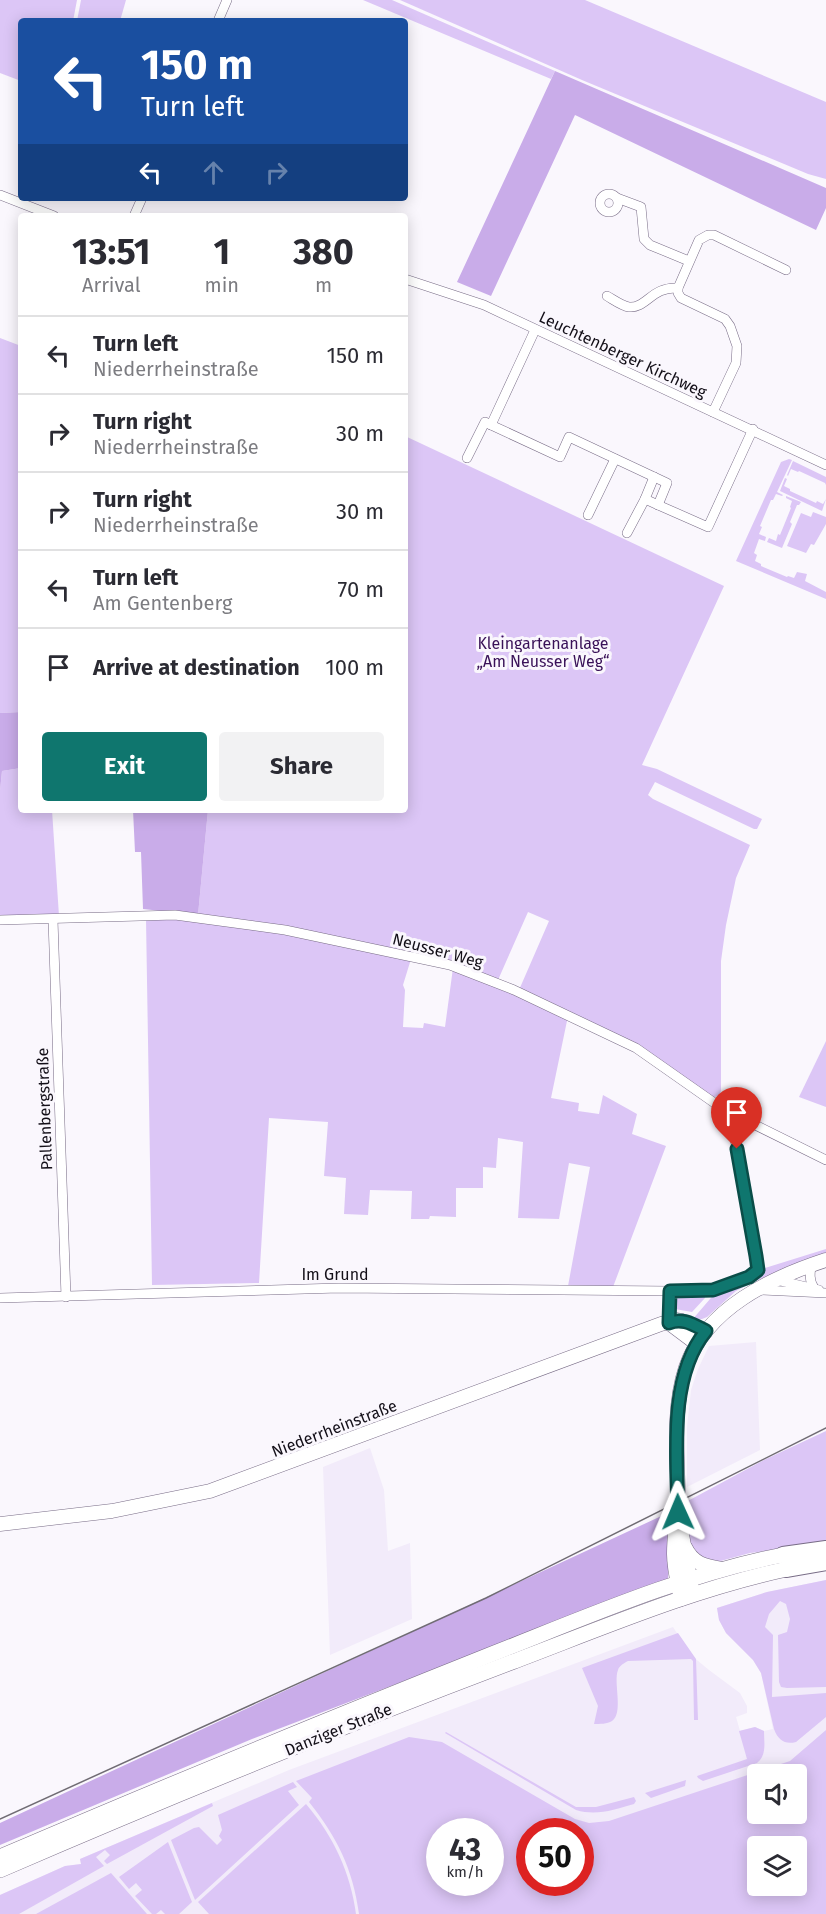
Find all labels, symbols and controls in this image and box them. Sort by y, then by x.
text: 150 m [141,40,253,90]
icon: left [42,42,120,120]
text: Turn left [141,91,244,123]
icon: left [134,156,167,189]
icon: ahead [197,156,230,189]
icon: right [260,156,293,189]
text: 13:51 [72,230,150,274]
text: 1 [213,230,230,274]
text: 380 [293,230,354,274]
text: Arrival [82,273,141,297]
text: min [205,273,239,297]
text: m [315,273,332,297]
street label: Leuchtenberger Kirchweg [536,307,710,402]
text: Turn left [93,330,178,357]
icon: left [42,339,75,372]
text: 150 m [326,342,384,369]
text: Niederrheinstraße [93,357,259,381]
text: Turn right [93,408,192,435]
icon: right [42,417,75,450]
text: 30 m [336,420,384,447]
text: Niederrheinstraße [93,435,259,459]
text: Turn right [93,486,192,513]
icon: right [42,495,75,528]
text: 30 m [336,498,384,525]
text: Niederrheinstraße [93,513,259,537]
text: Turn left [93,564,178,591]
icon: left [42,573,75,606]
text: 70 m [338,576,384,603]
text: Am Gentenberg [93,591,232,615]
park label: Kleingartenanlage „Am Neusser Weg“ [476,634,610,671]
icon: arrive [42,651,75,684]
text: Arrive at destination [93,654,300,681]
text: 100 m [325,654,384,681]
button: Exit [42,732,207,801]
button: Share [219,732,384,801]
street label: Neusser Weg [391,929,486,972]
street label: Pallenbergstraße [33,1047,56,1171]
pin [711,1087,762,1149]
icon: arrive [720,1096,753,1129]
street label: Im Grund [301,1265,369,1284]
street label: Niederrheinstraße [269,1396,399,1461]
position arrow [646,1480,710,1544]
street label: Danziger Straße [282,1699,395,1760]
map controls [747,1764,807,1896]
button: sound [747,1764,807,1824]
speed limit sign: 50 [516,1818,594,1896]
text: 43 [449,1832,481,1868]
button: layers [747,1836,807,1896]
text: km/h [446,1863,484,1881]

